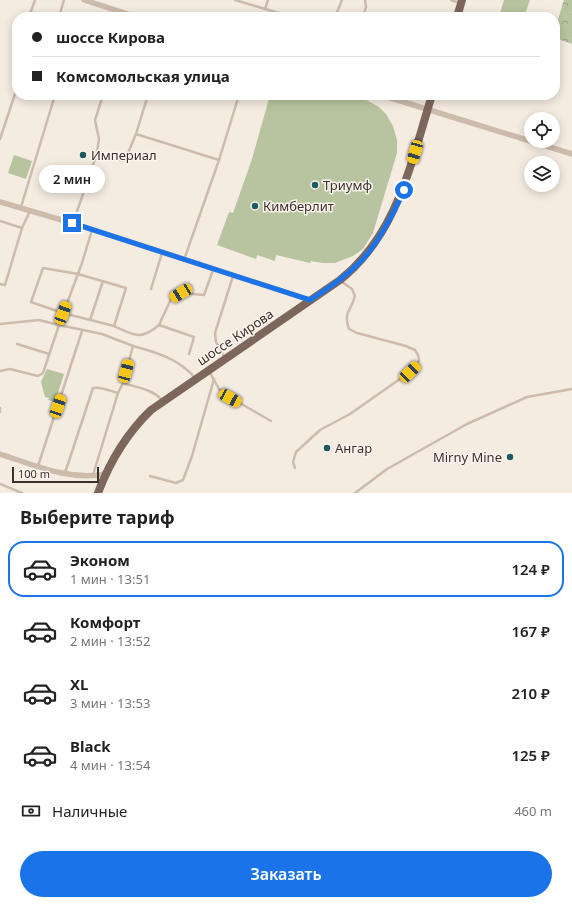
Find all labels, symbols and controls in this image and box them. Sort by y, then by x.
text: шоссе Кирова [56,27,165,47]
text: Комсомольская улица [56,66,230,86]
map controls [524,112,560,192]
button: locate [524,112,560,148]
car [406,139,424,165]
place label: Империал [91,146,157,164]
marker: Империал [78,150,88,160]
button: layers [524,156,560,192]
callout: 2 мин [39,165,105,193]
text: 2 мин [53,170,91,188]
place label: Триумф [323,176,372,194]
marker: Триумф [310,180,320,190]
route start [395,181,413,199]
place label: Кимберлит [263,197,334,215]
marker: Кимберлит [250,201,260,211]
route end [63,214,81,232]
car [168,282,194,304]
car [53,300,73,326]
street label: шоссе Кирова [193,305,277,369]
car [117,358,135,384]
car [397,359,423,385]
car [217,387,243,409]
car [49,393,67,419]
place label: Ангар [335,439,372,457]
marker: Ангар [322,443,332,453]
place label: Mirny Mine [433,448,502,466]
marker: Mirny Mine [505,452,515,462]
scale bar [12,465,99,484]
text: 100 m [18,466,50,481]
text: Выберите тариф [20,505,175,529]
text: Эконом [70,550,130,570]
icon: car [22,551,58,587]
text: 124 ₽ [511,559,550,579]
text: 1 мин · 13:51 [70,570,150,588]
text: Комфорт [70,612,140,632]
icon: car [22,613,58,649]
text: 167 ₽ [511,621,550,641]
text: 2 мин · 13:52 [70,632,150,650]
text: XL [70,674,88,694]
icon: car [22,675,58,711]
text: 210 ₽ [511,683,550,703]
text: 3 мин · 13:53 [70,694,150,712]
text: Black [70,736,110,756]
icon: car [22,737,58,773]
text: 125 ₽ [511,745,550,765]
text: 4 мин · 13:54 [70,756,150,774]
icon: cash [20,800,42,822]
text: Наличные [52,801,127,821]
text: 460 m [514,802,552,820]
button: Заказать [20,851,552,897]

